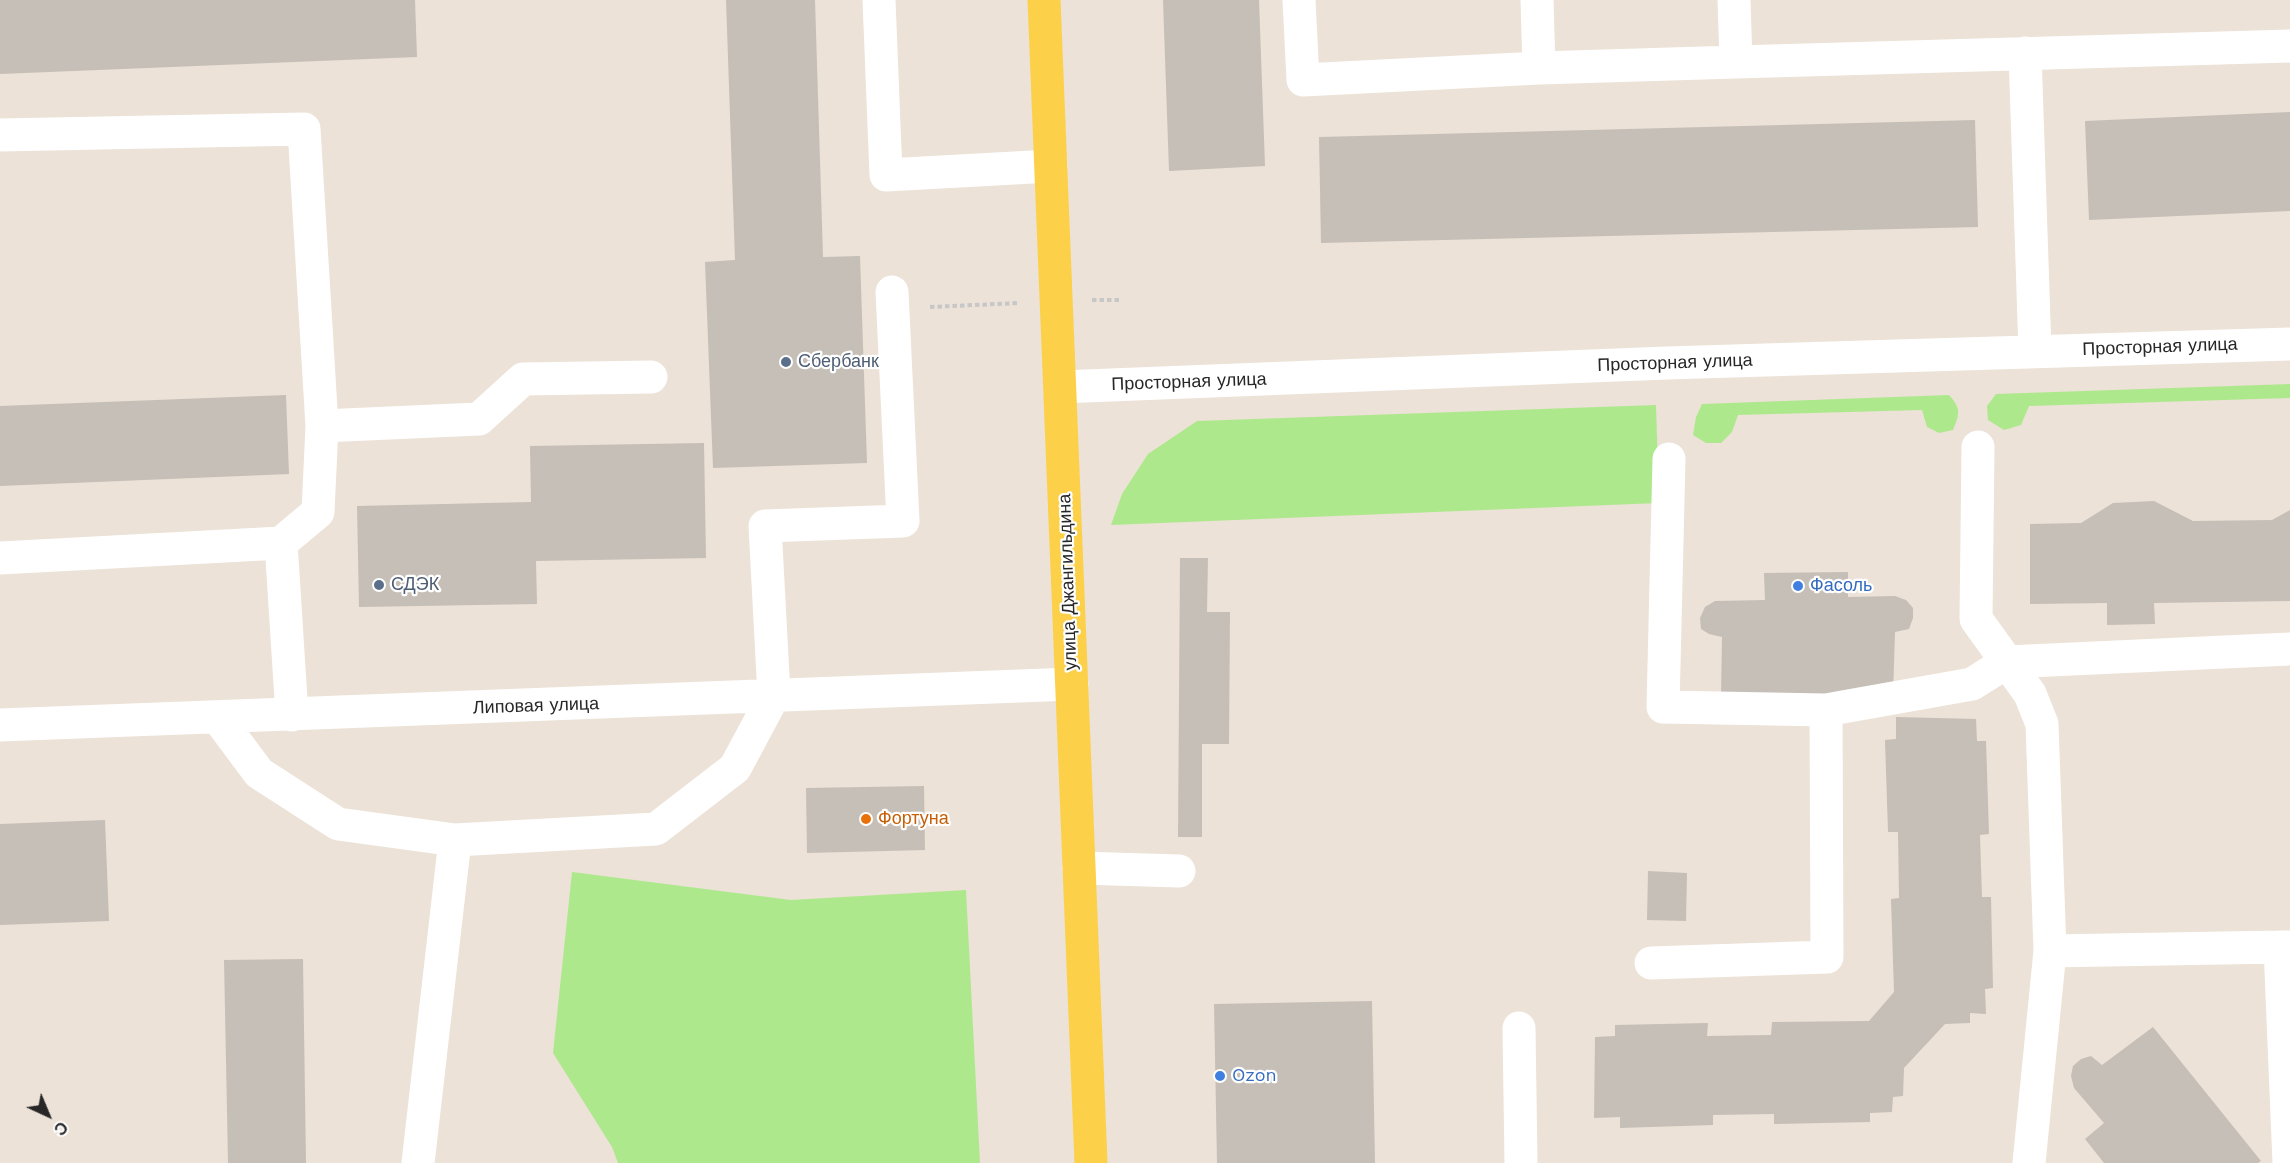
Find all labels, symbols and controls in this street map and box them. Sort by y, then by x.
street label: Просторная улица [2082,333,2238,361]
street label: Просторная улица [1597,349,1753,377]
place label: Сбербанк [798,351,879,373]
marker: Сбербанк [779,355,793,369]
street label: Просторная улица [1111,368,1267,396]
street label: улица Джангильдина [1054,493,1082,671]
place label: СДЭК [391,574,439,596]
place label: Фасоль [1810,575,1872,597]
marker: СДЭК [372,578,386,592]
marker: Фасоль [1791,579,1805,593]
street label: Липовая улица [472,693,600,719]
place label: Фортуна [878,808,949,830]
marker: Фортуна [859,812,873,826]
place label: Ozon [1232,1065,1277,1087]
marker: Ozon [1213,1069,1227,1083]
north arrow [18,1085,78,1145]
text: С [50,1117,72,1139]

